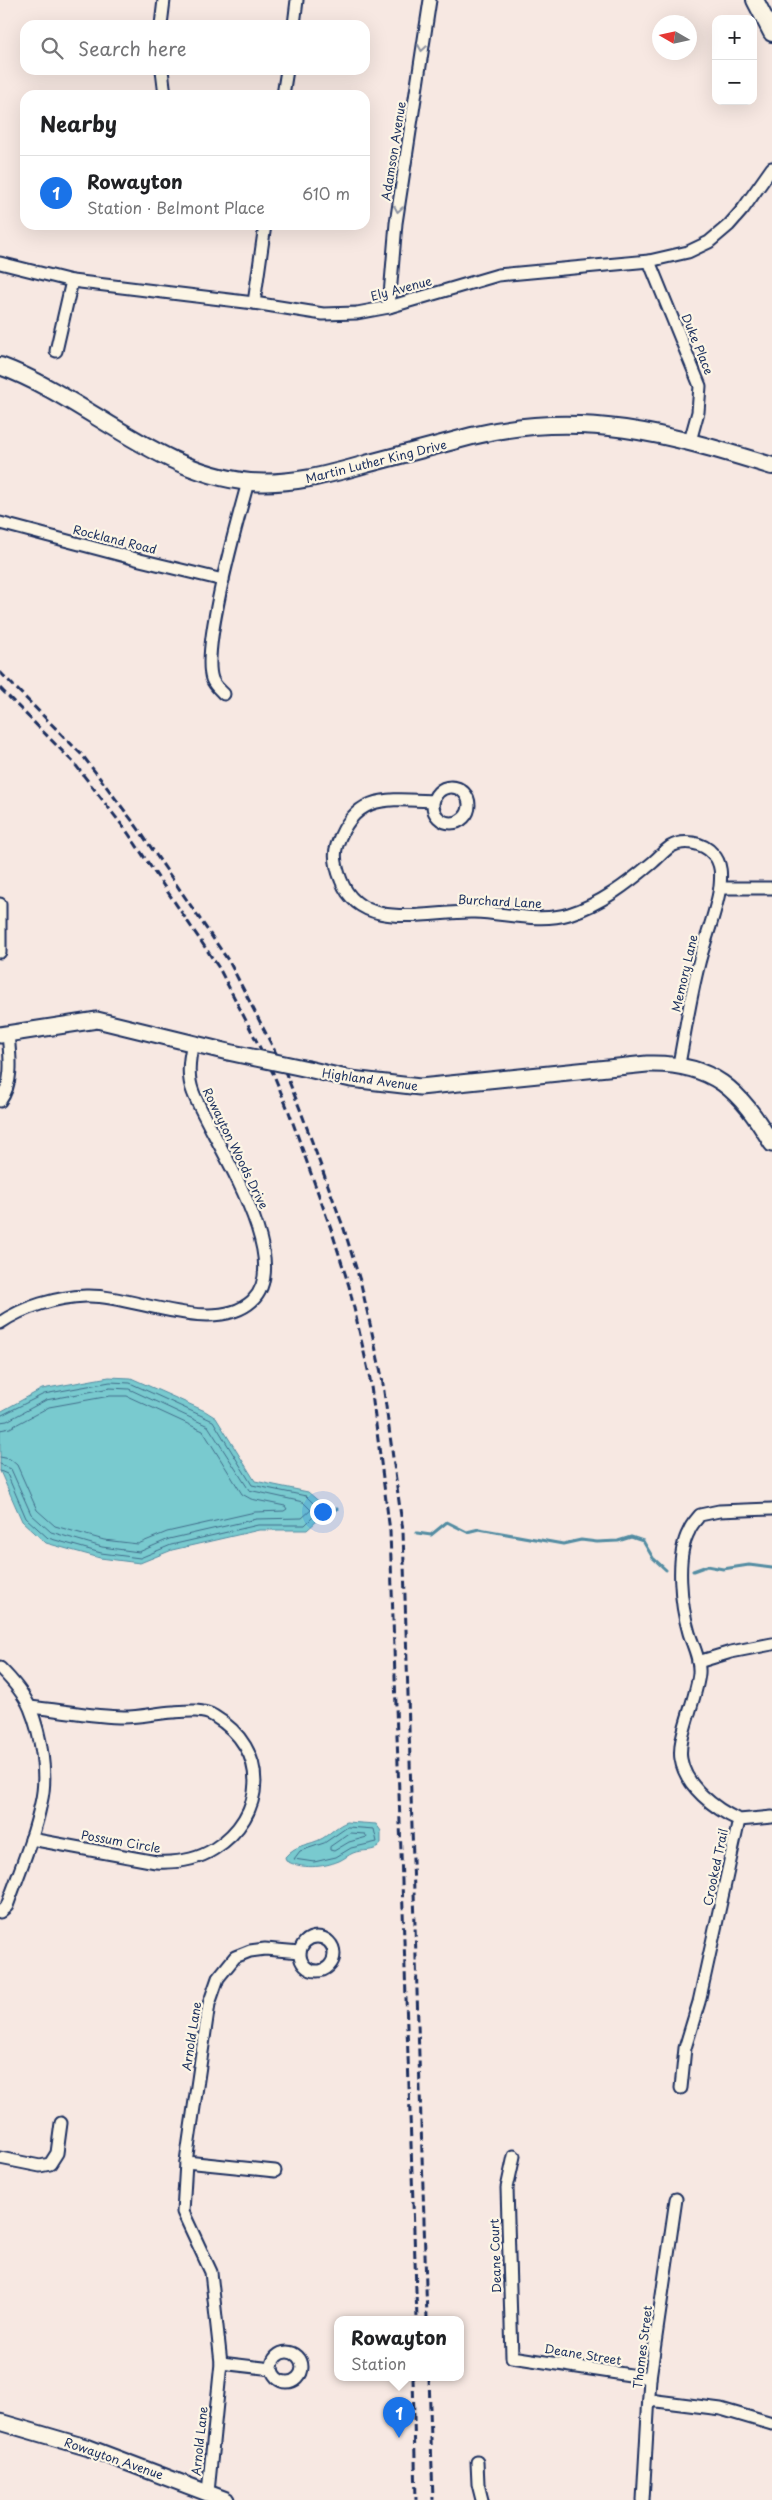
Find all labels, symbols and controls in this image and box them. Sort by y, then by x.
north arrow [652,15,697,60]
map controls [712,15,757,105]
button: + [712,15,757,60]
search box [20,20,370,75]
icon: search [38,34,66,62]
text: Search here [78,34,187,62]
one-way arrow [418,44,428,53]
button: − [712,60,757,105]
street label: Adamson Avenue [376,100,410,202]
text: Nearby [40,107,117,139]
text: Rowayton [87,167,183,195]
text: 1 [52,181,60,205]
text: 610 m [302,181,350,205]
text: Station · Belmont Place [87,195,265,219]
one-way arrow [393,205,404,213]
street label: Ely Avenue [369,271,434,305]
street label: Duke Place [678,311,718,377]
street label: Martin Luther King Drive [304,435,448,487]
street label: Rockland Road [71,520,159,558]
street label: Burchard Lane [458,890,543,912]
street label: Memory Lane [666,932,702,1014]
street label: Highland Avenue [321,1063,420,1095]
street label: Rowayton Woods Drive [199,1084,273,1212]
your location [310,1499,336,1525]
street label: Possum Circle [80,1825,162,1857]
street label: Crooked Trail [698,1827,732,1907]
street label: Arnold Lane [177,2000,205,2072]
street label: Deane Court [485,2218,505,2294]
street label: Thomes Street [628,2304,656,2390]
popup [334,2316,464,2381]
text: Rowayton [351,2323,447,2351]
street label: Deane Street [543,2339,623,2369]
text: Station [351,2351,406,2375]
pin: 1 [383,2397,415,2438]
street label: Arnold Lane [186,2405,212,2477]
street label: Rowayton Avenue [62,2433,166,2484]

